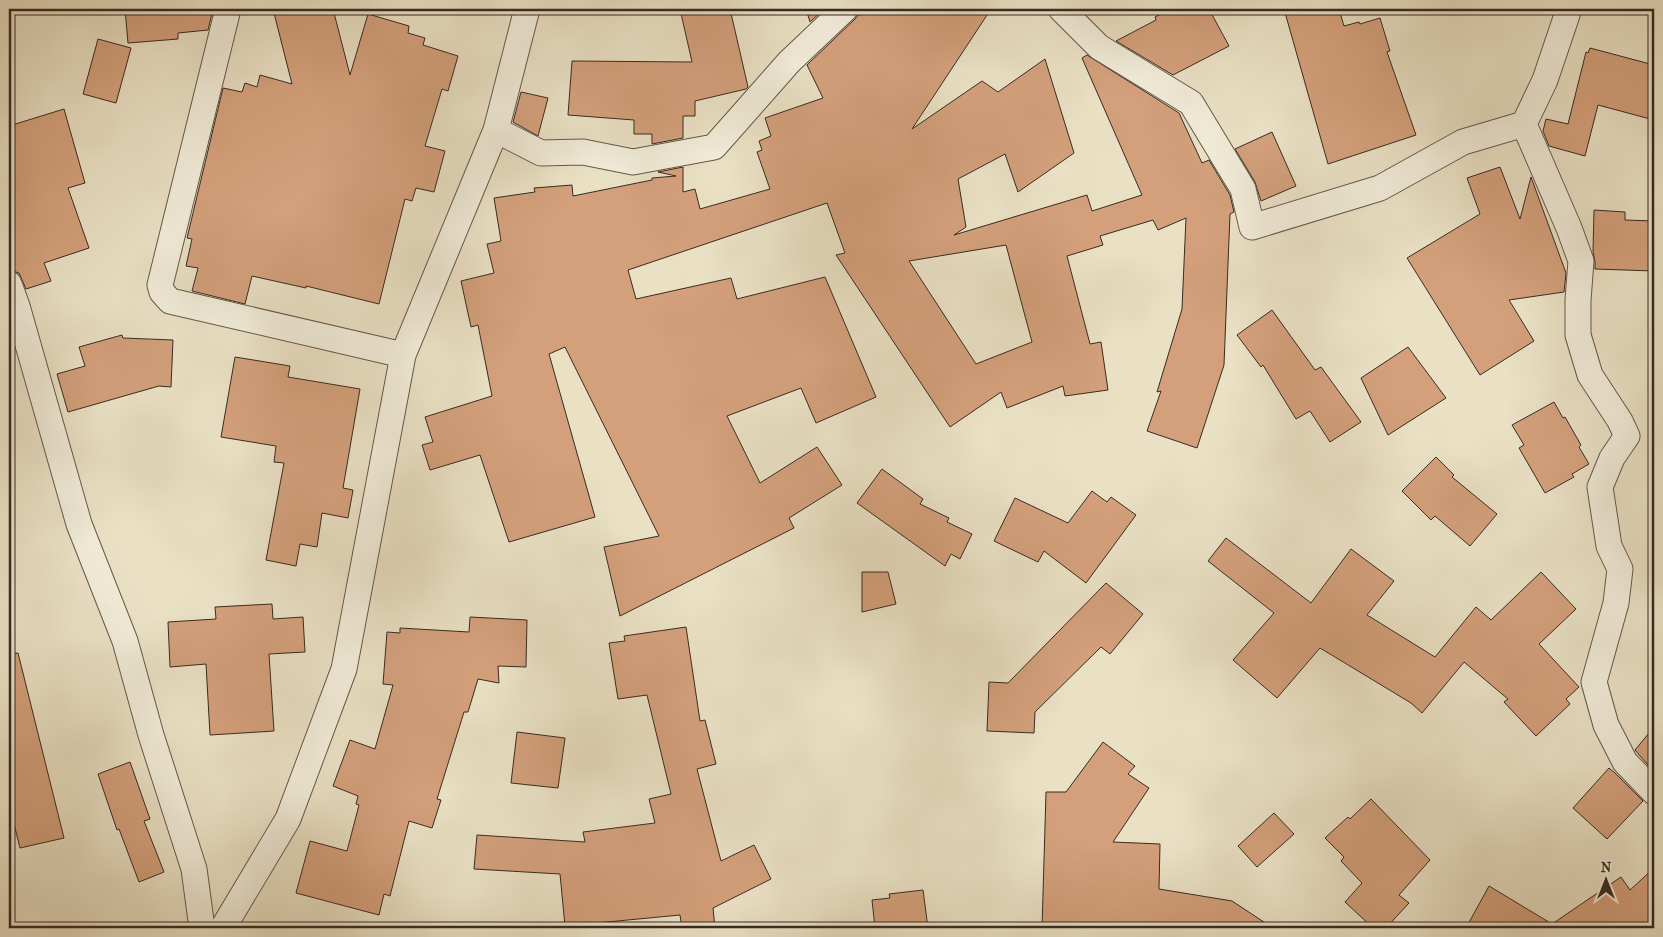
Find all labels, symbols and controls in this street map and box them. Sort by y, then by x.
north arrow [1580,854,1630,904]
text: N [1601,859,1612,876]

